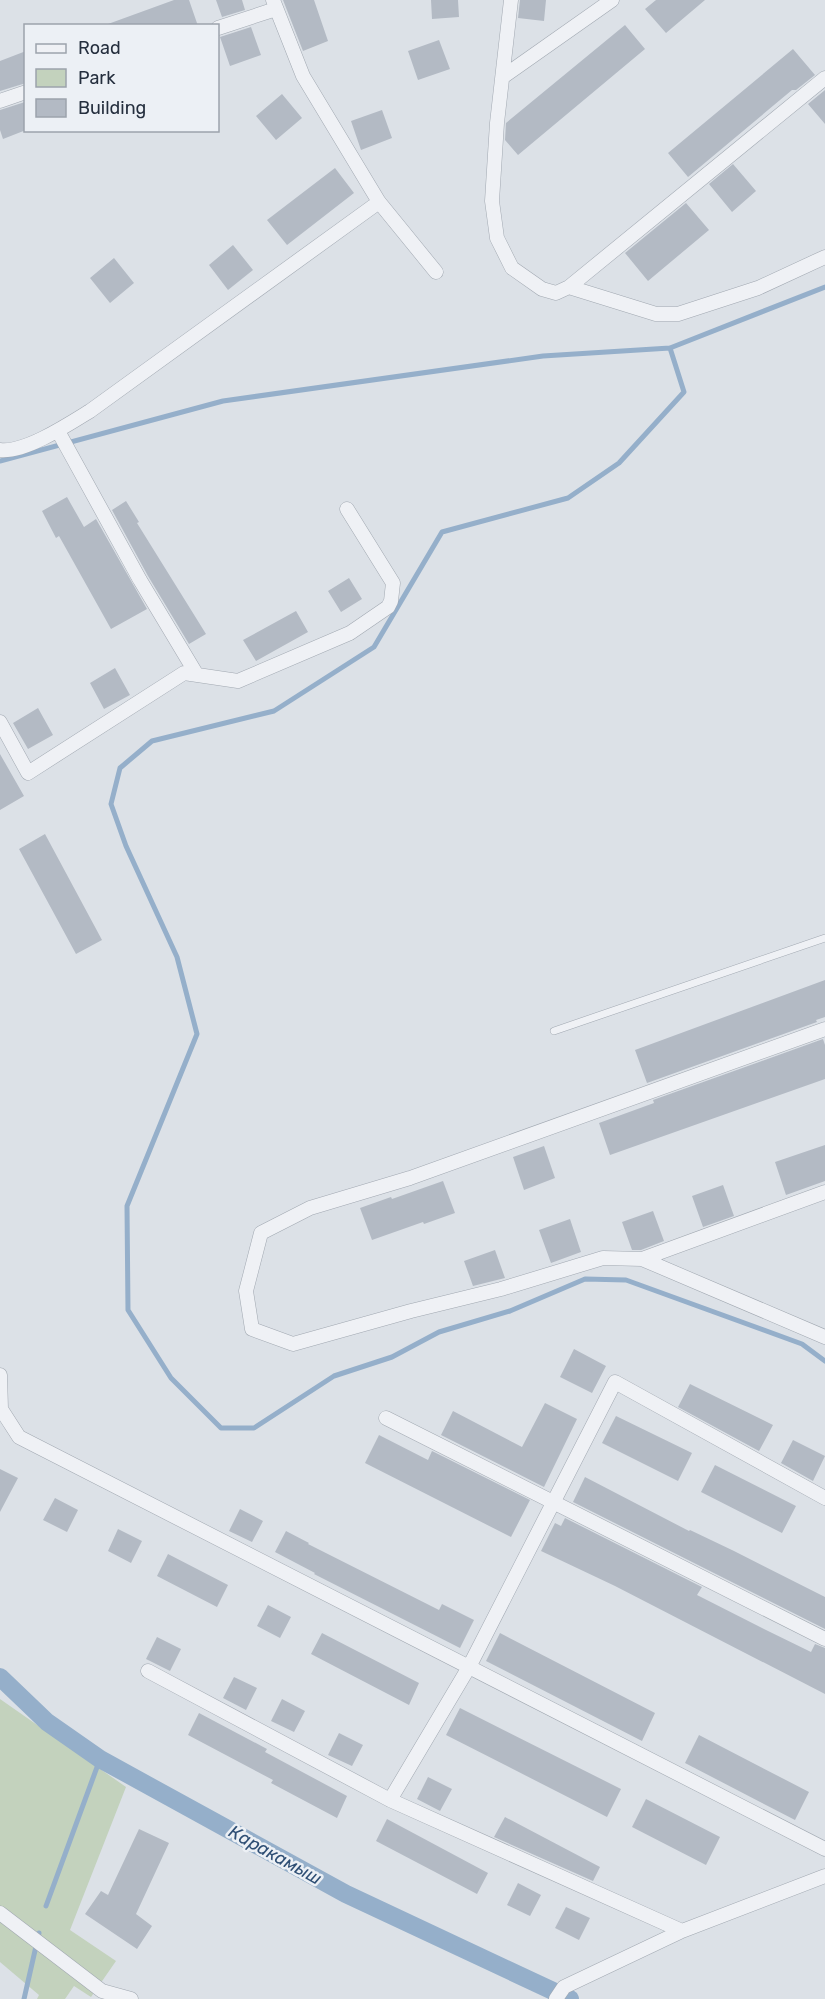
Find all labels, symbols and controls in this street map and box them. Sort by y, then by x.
legend [24,24,219,132]
text: Road [78,37,121,59]
text: Park [78,67,116,89]
text: Building [78,97,146,119]
water label: Каракамыш [225,1820,325,1890]

